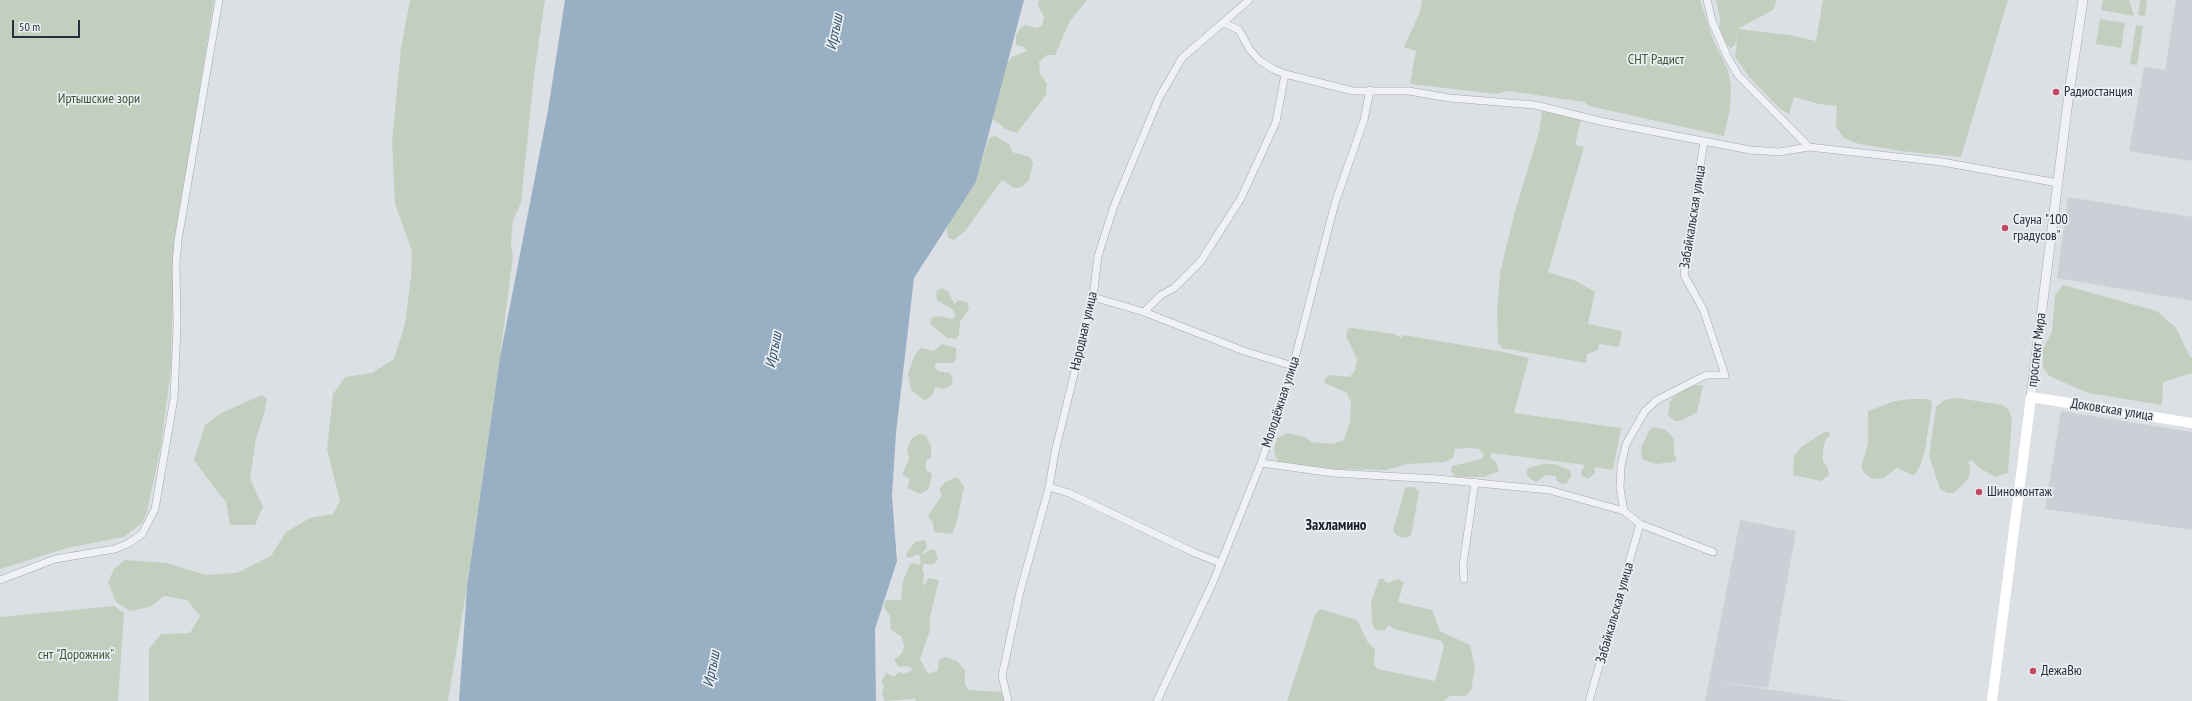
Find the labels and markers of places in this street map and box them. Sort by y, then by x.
place label: Радиостанция [2064,84,2133,100]
marker: Радиостанция [2051,87,2061,97]
place label: Сауна "100 градусов" [2013,212,2068,244]
marker: Сауна "100 градусов" [2000,223,2010,233]
place label: Шиномонтаж [1987,484,2052,500]
marker: Шиномонтаж [1974,487,1984,497]
place label: ДежаВю [2041,663,2082,679]
marker: ДежаВю [2028,666,2038,676]

